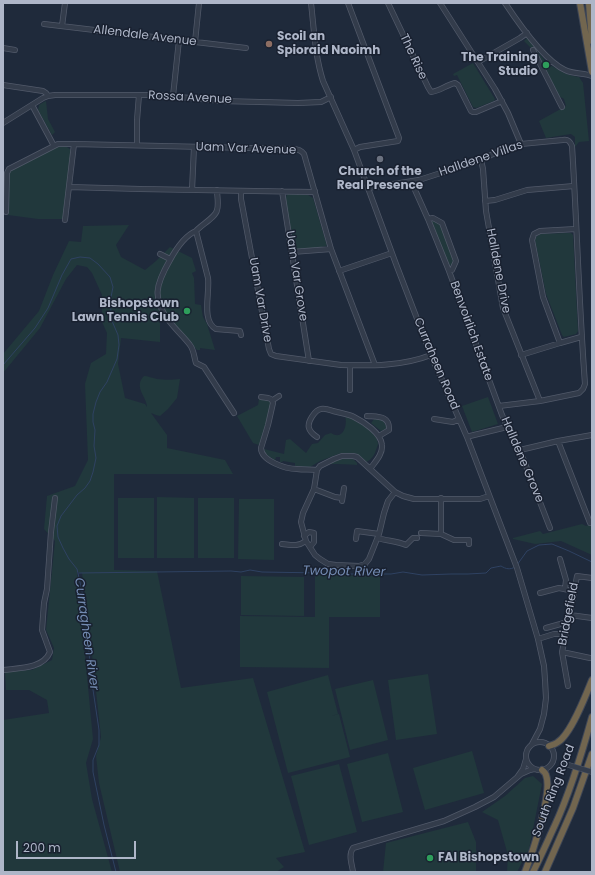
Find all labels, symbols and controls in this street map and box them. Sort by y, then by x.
street label: Allendale Avenue [93,23,197,49]
place label: Scoil an Spioraid Naoimh [277,30,380,58]
street label: The Rise [396,32,430,82]
marker: Scoil an Spioraid Naoimh [264,39,274,49]
place label: The Training Studio [461,51,538,79]
marker: The Training Studio [541,60,551,70]
street label: Rossa Avenue [148,89,232,107]
street label: Halldene Villas [437,138,525,180]
street label: Uam Var Avenue [195,140,297,158]
marker: Church of the Real Presence [375,154,385,164]
place label: Church of the Real Presence [337,165,423,193]
street label: Halldene Drive [483,227,513,315]
street label: Uam Var Grove [282,230,310,322]
street label: Uam Var Drive [245,257,275,343]
street label: Benvoirlich Estate [446,279,496,383]
place label: Bishopstown Lawn Tennis Club [72,297,179,325]
marker: Bishopstown Lawn Tennis Club [182,306,192,316]
street label: Curraheen Road [410,316,462,412]
street label: Halldene Grove [497,415,547,505]
water label: Twopot River [302,563,386,581]
water label: Curragheen River [70,577,102,691]
street label: Bridgefield [556,581,582,647]
street label: South Ring Road [530,743,578,839]
scale bar [18,833,138,859]
text: 200 m [23,839,61,856]
place label: FAI Bishopstown [438,851,539,865]
marker: FAI Bishopstown [425,853,435,863]

